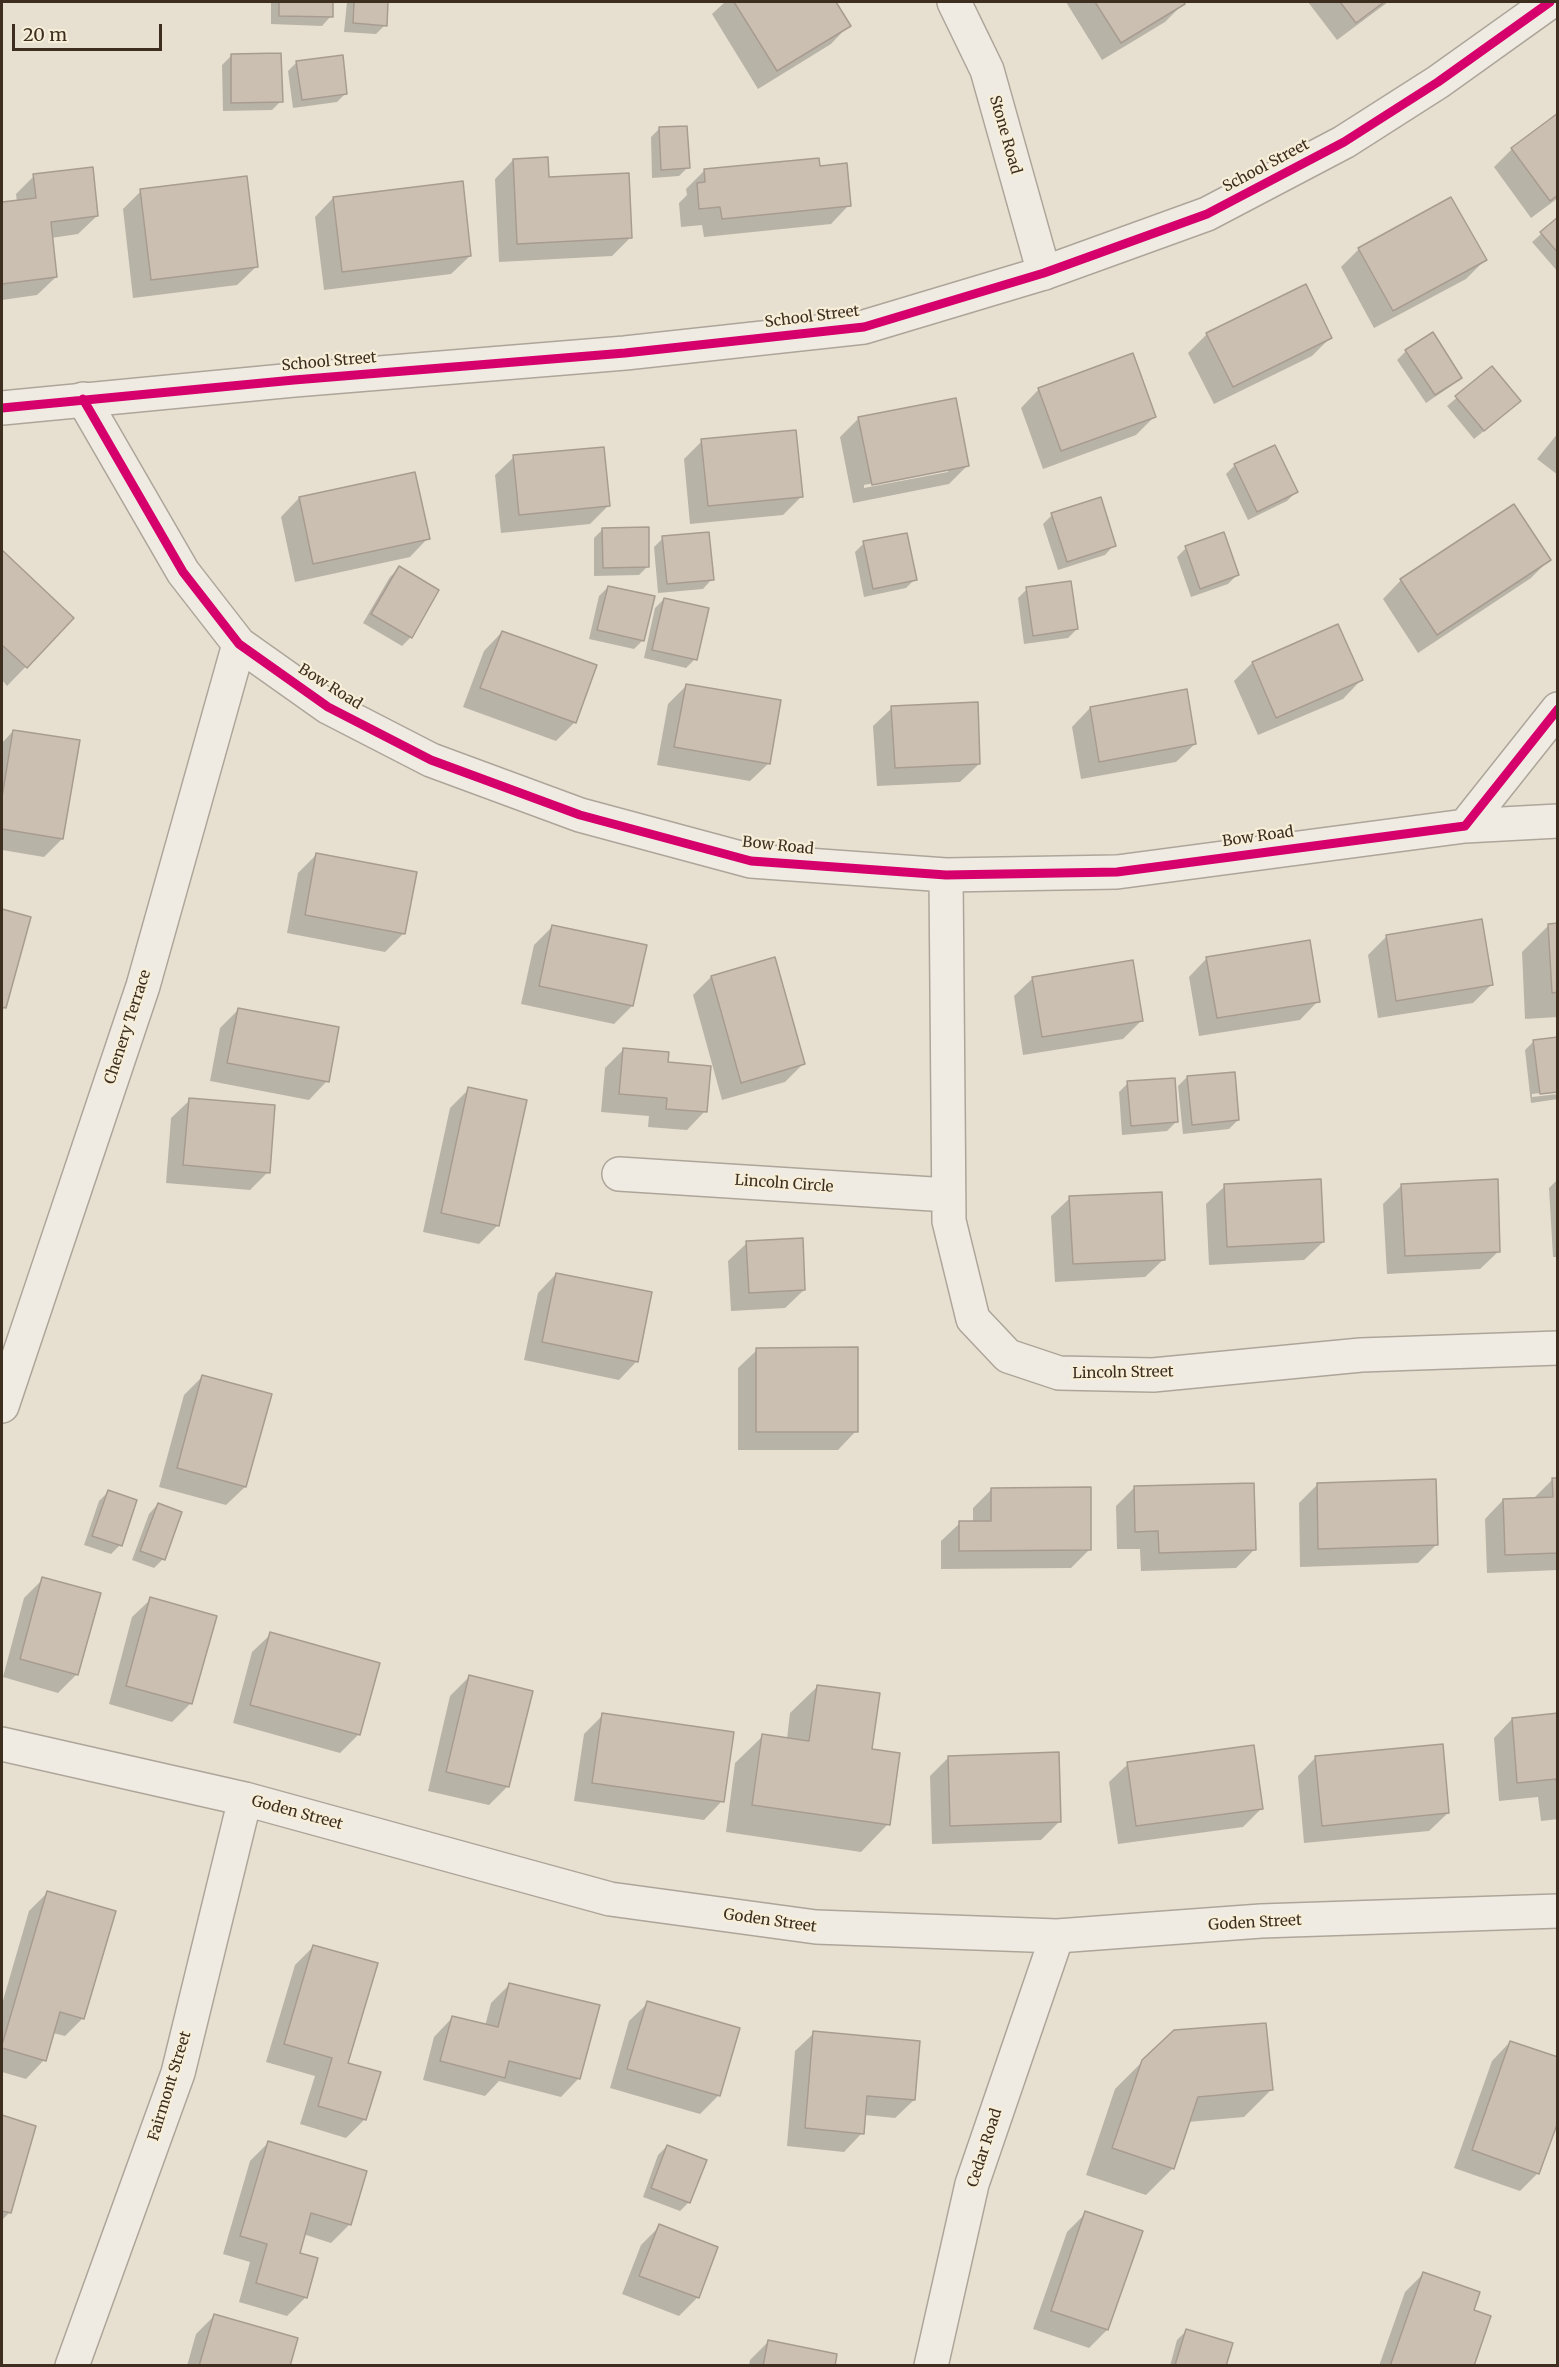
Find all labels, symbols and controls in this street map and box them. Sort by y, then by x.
scale bar [15,12,165,50]
text: 20 m [23,23,67,46]
street label: Stone Road [985,94,1025,176]
street label: School Street [1220,136,1312,196]
street label: School Street [764,302,860,332]
street label: School Street [281,349,377,375]
street label: Bow Road [295,660,365,714]
street label: Bow Road [1221,823,1295,851]
street label: Bow Road [741,833,815,859]
street label: Chenery Terrace [101,968,155,1086]
street label: Lincoln Circle [734,1172,834,1196]
street label: Lincoln Street [1072,1363,1174,1383]
street label: Goden Street [249,1792,345,1834]
street label: Goden Street [722,1906,818,1936]
street label: Goden Street [1208,1912,1302,1934]
street label: Fairmont Street [145,2029,195,2143]
street label: Cedar Road [964,2106,1006,2190]

